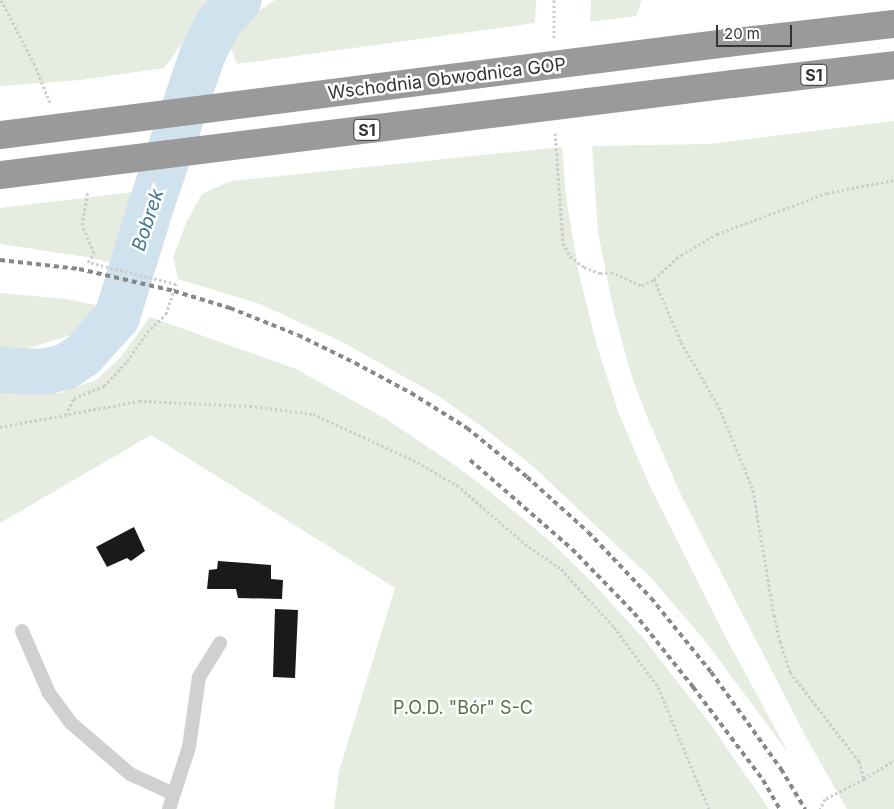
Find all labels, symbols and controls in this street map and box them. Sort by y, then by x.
scale bar [719,15,795,47]
text: 20 m [724,24,760,43]
street label: Wschodnia Obwodnica GOP [327,54,567,104]
road number: S1 [800,62,828,88]
road number: S1 [353,116,381,144]
water label: Bobrek [127,186,169,254]
park label: P.O.D. "Bór" S-C [393,697,533,719]

